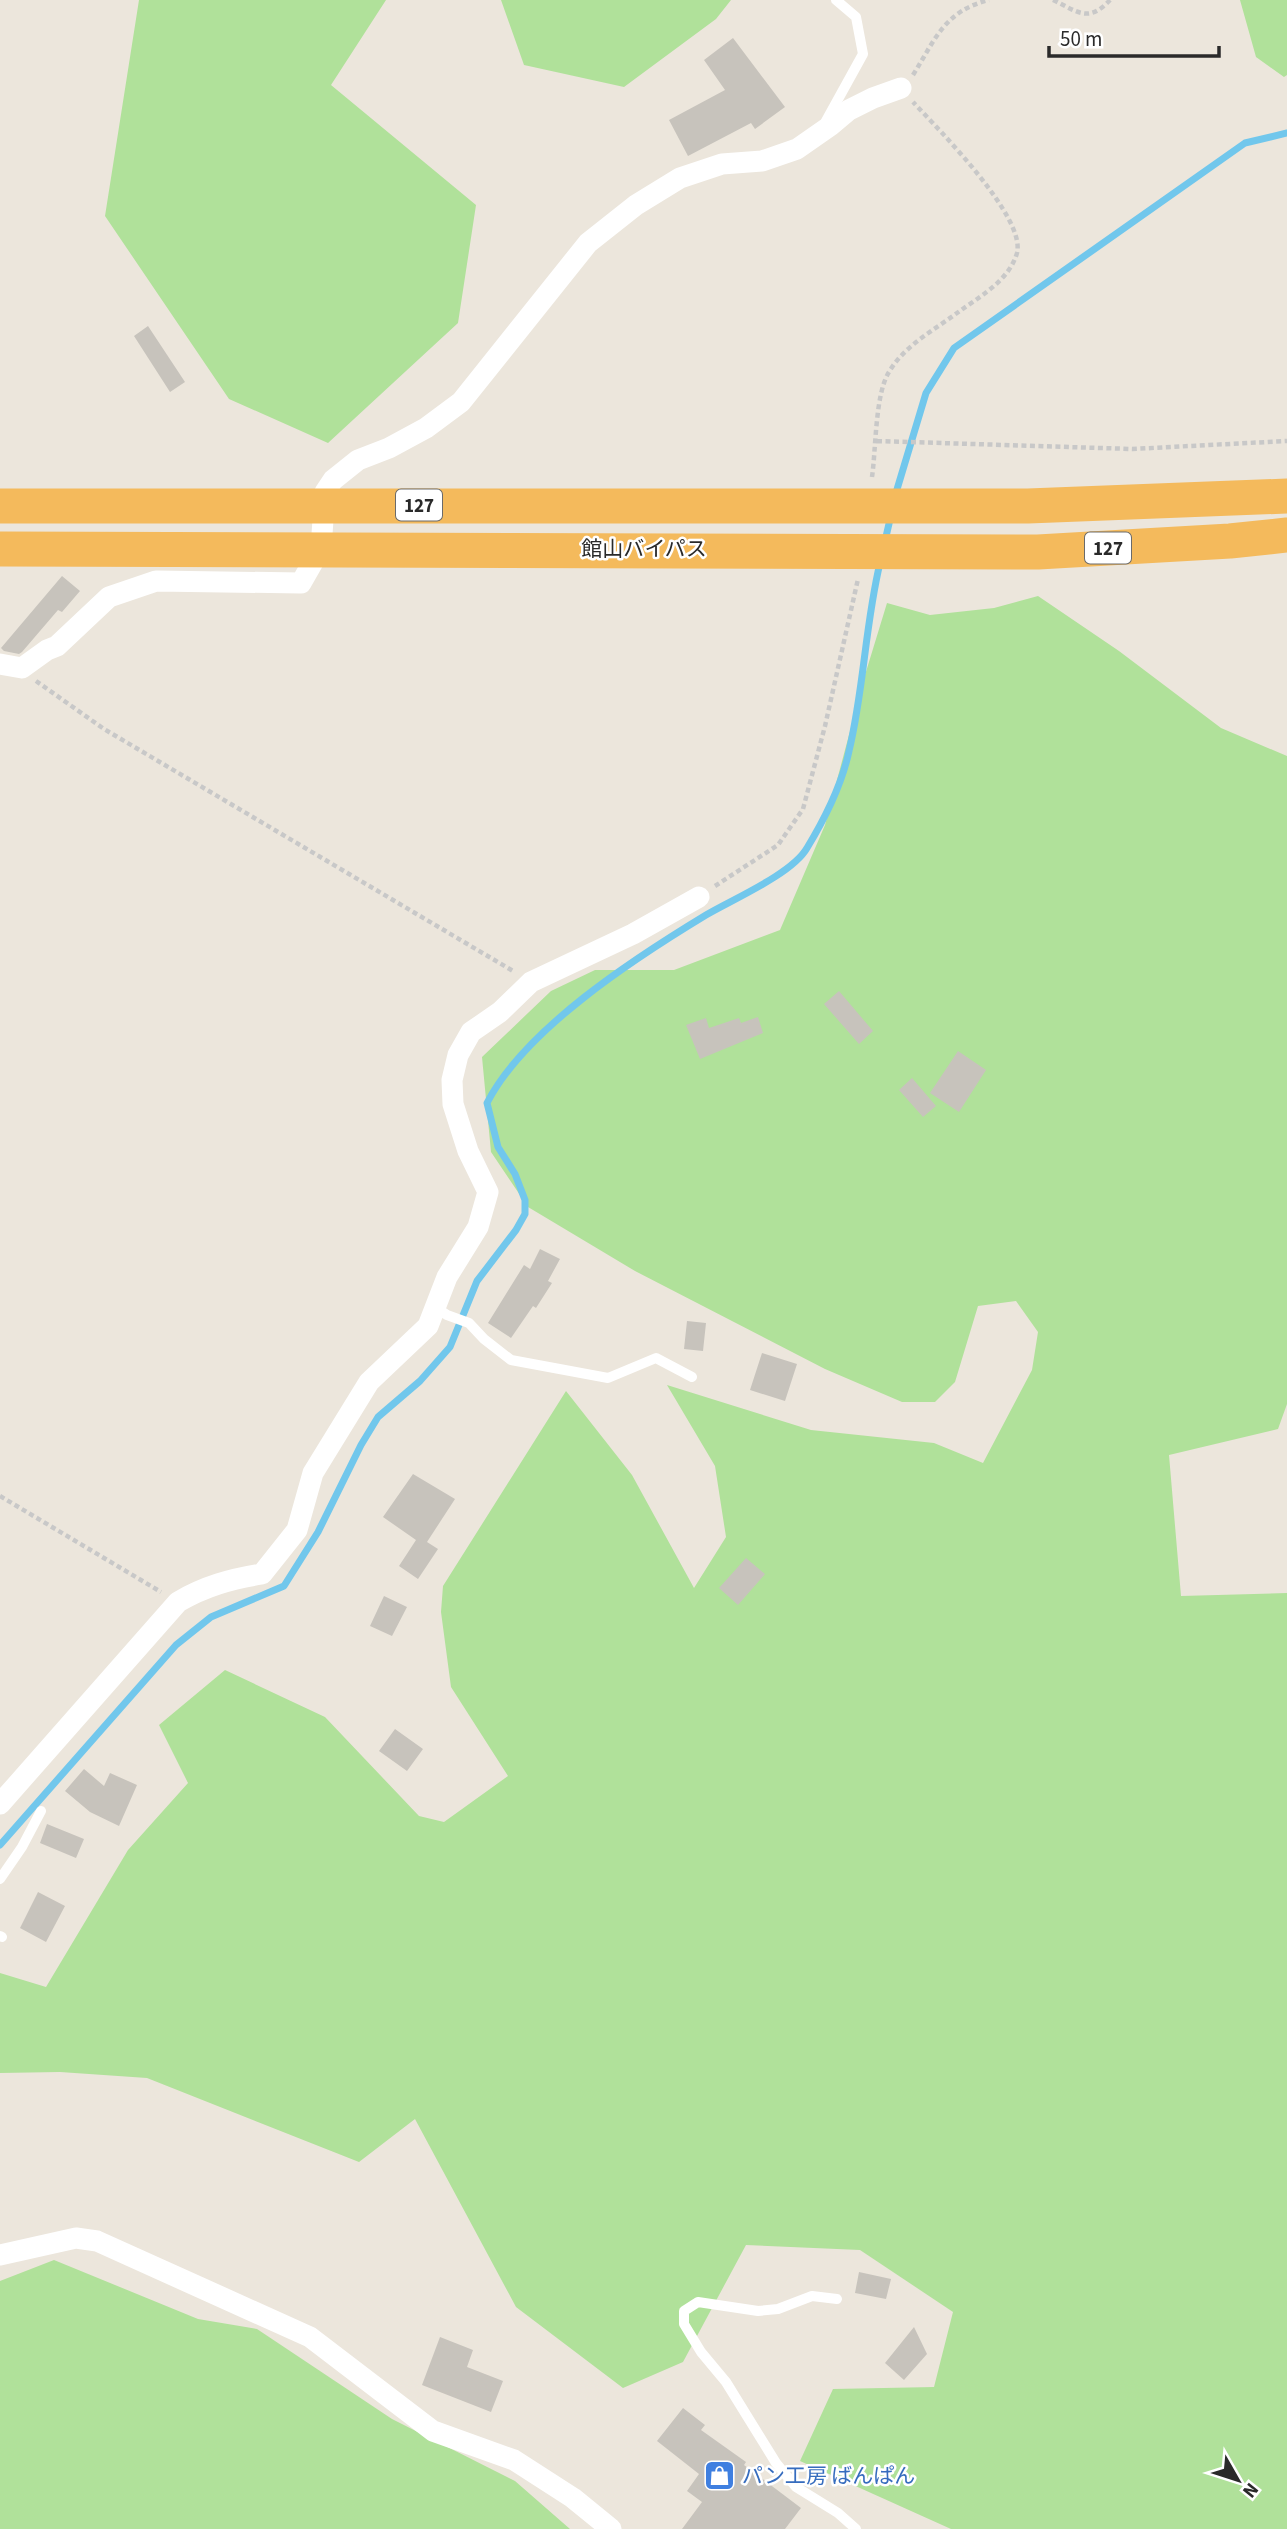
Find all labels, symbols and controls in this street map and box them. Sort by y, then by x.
scale bar [1049,14,1219,58]
text: 50 m [1060,24,1102,54]
road number: 127 [396,490,442,520]
road number: 127 [1085,533,1131,564]
street label: 館山バイパス [581,534,707,564]
north arrow [1203,2445,1273,2515]
shop icon: パン工房 ばんぱん [702,2459,736,2493]
place label: パン工房 ばんぱん [742,2461,915,2491]
text: N [1236,2476,1265,2503]

